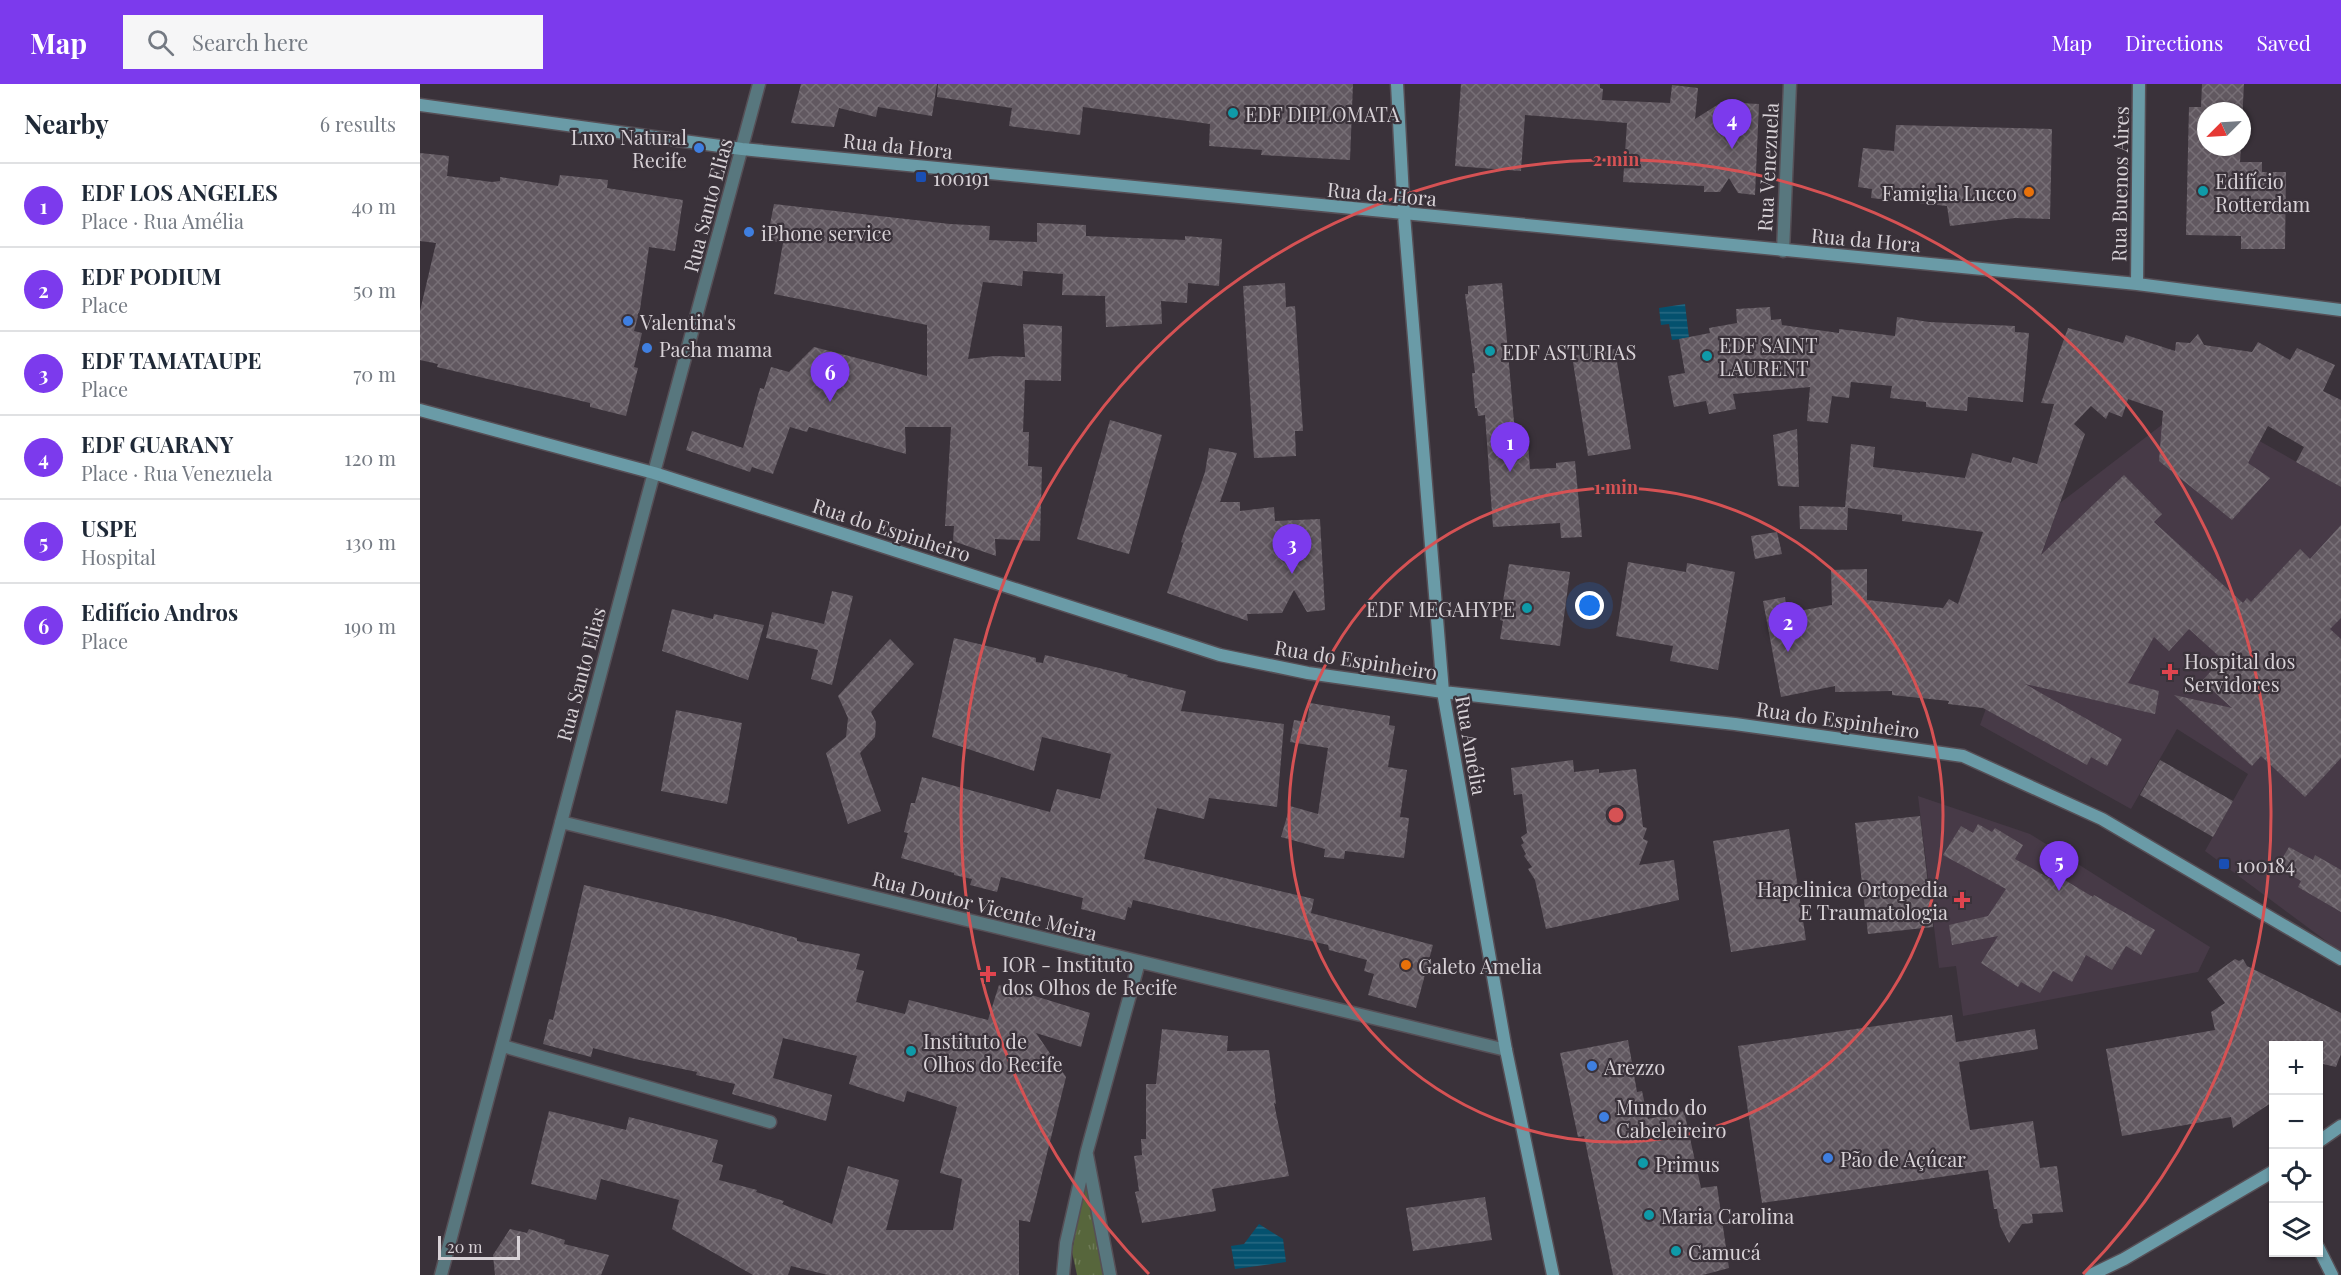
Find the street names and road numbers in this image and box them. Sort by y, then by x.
street label: Rua Venezuela [1750,102,1784,232]
street label: Rua Buenos Aires [2104,106,2134,262]
street label: Rua da Hora [842,126,954,164]
street label: Rua Santo Elias [676,135,738,275]
street label: Rua da Hora [1326,175,1438,211]
street label: Rua da Hora [1810,221,1922,257]
street label: Rua do Espinheiro [810,491,974,567]
street label: Rua Santo Elias [549,604,611,744]
street label: Rua do Espinheiro [1273,633,1439,685]
street label: Rua Amélia [1450,693,1494,797]
street label: Rua do Espinheiro [1755,694,1921,744]
street label: Rua Doutor Vicente Meira [870,864,1100,946]

